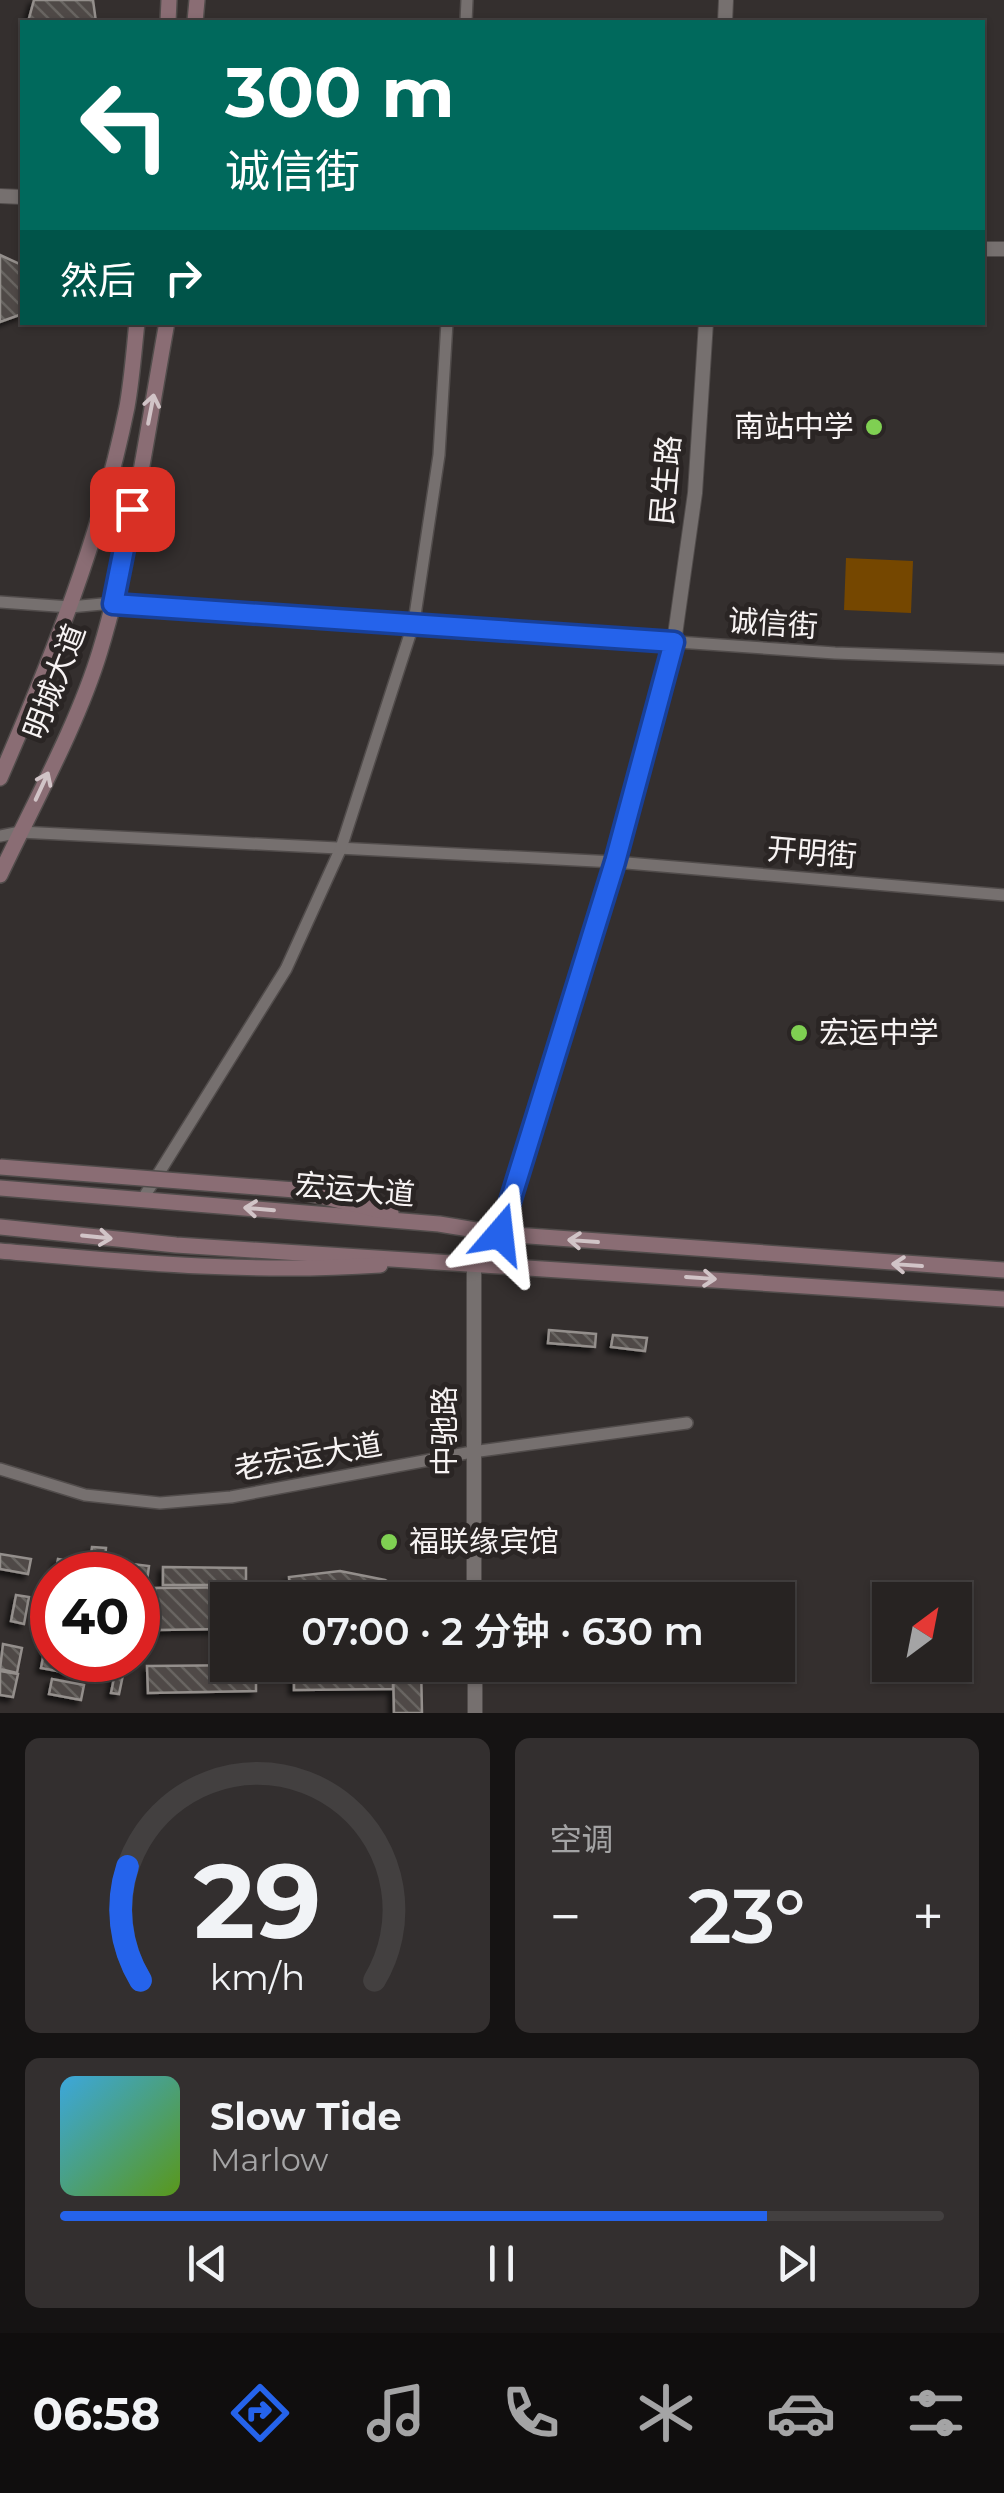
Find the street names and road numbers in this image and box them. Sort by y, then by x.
street label: 民生路 [643,434,688,526]
street label: 诚信街 [727,602,819,645]
street label: 明城大道 [16,619,93,744]
street label: 开明街 [766,830,858,875]
street label: 宏运大道 [294,1166,416,1213]
street label: 中驰路 [426,1386,463,1476]
street label: 老宏运大道 [231,1425,385,1488]

